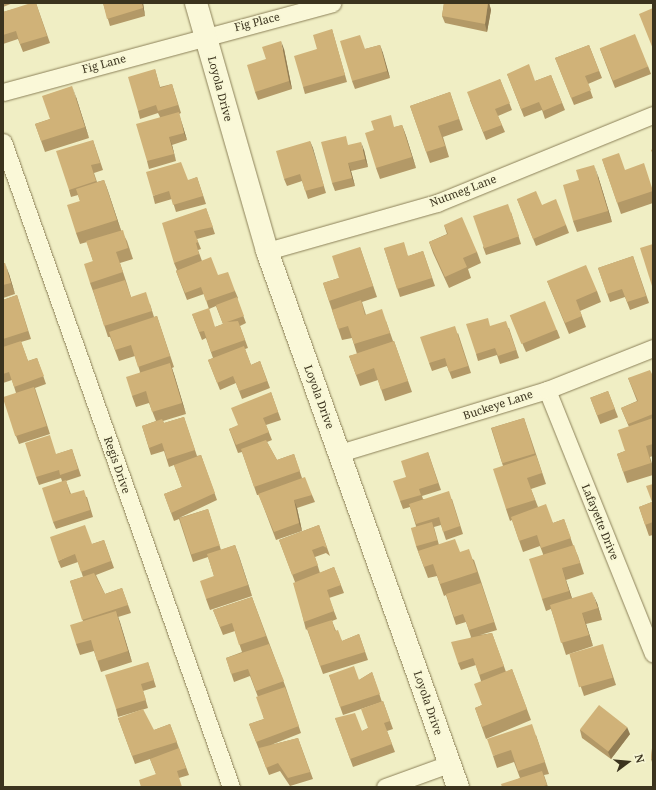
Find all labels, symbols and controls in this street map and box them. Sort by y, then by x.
street label: Fig Place [233,10,281,34]
street label: Fig Lane [81,52,127,76]
street label: Loyola Drive [205,55,235,123]
street label: Nutmeg Lane [428,172,498,210]
street label: Loyola Drive [301,363,337,431]
street label: Buckeye Lane [461,387,535,423]
street label: Regis Drive [101,435,133,495]
street label: Lafayette Drive [579,482,621,562]
street label: Loyola Drive [411,669,445,737]
north arrow [608,742,648,782]
text: N [632,752,648,765]

